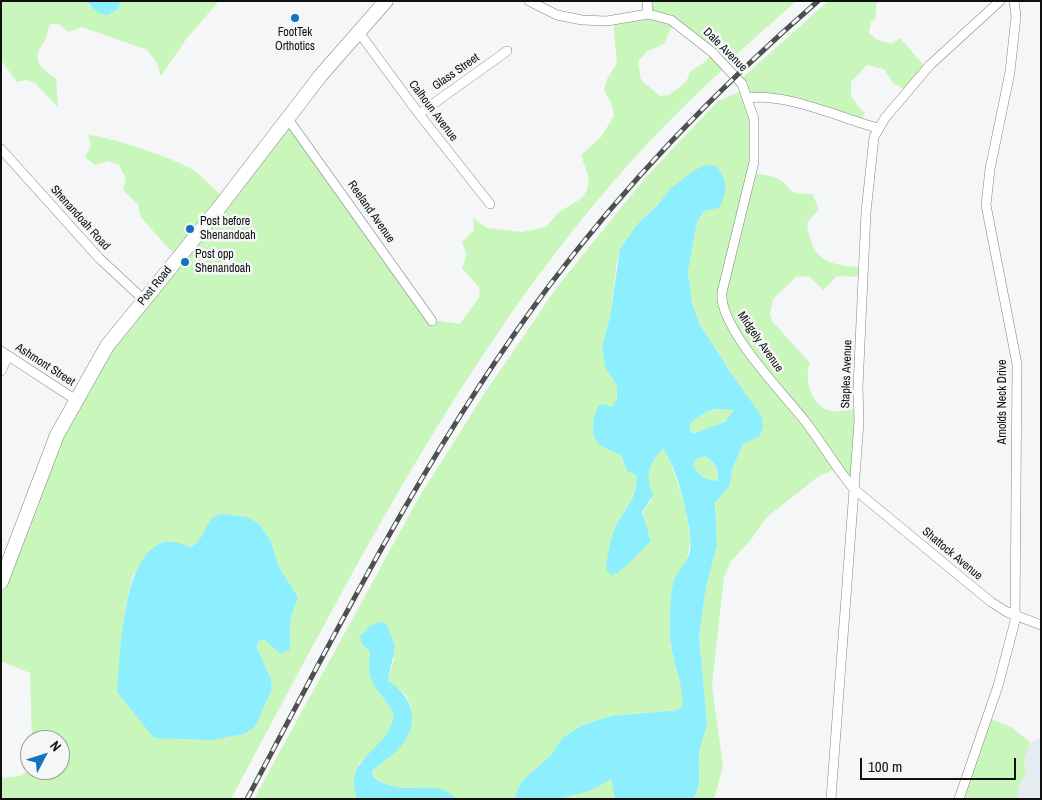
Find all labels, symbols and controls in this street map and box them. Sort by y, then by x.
marker: FootTek Orthotics [289,12,301,24]
street label: Dale Avenue [700,25,750,75]
place label: FootTek Orthotics [275,26,315,54]
street label: Glass Street [430,51,482,93]
street label: Calhoun Avenue [405,78,461,144]
street label: Reeland Avenue [344,178,398,246]
street label: Shenandoah Road [47,183,113,253]
place label: Post before Shenandoah [200,215,256,243]
marker: Post before Shenandoah [184,223,196,235]
place label: Post opp Shenandoah [195,248,251,276]
marker: Post opp Shenandoah [179,256,191,268]
street label: Post Road [135,264,175,308]
street label: Midgely Avenue [734,309,786,375]
street label: Staples Avenue [839,339,855,409]
street label: Ashmont Street [13,340,77,390]
street label: Arnolds Neck Drive [996,360,1010,444]
street label: Shattock Avenue [919,525,985,583]
north arrow [20,730,70,780]
text: N [46,737,65,755]
scale bar [862,748,1018,780]
text: 100 m [868,756,902,777]

